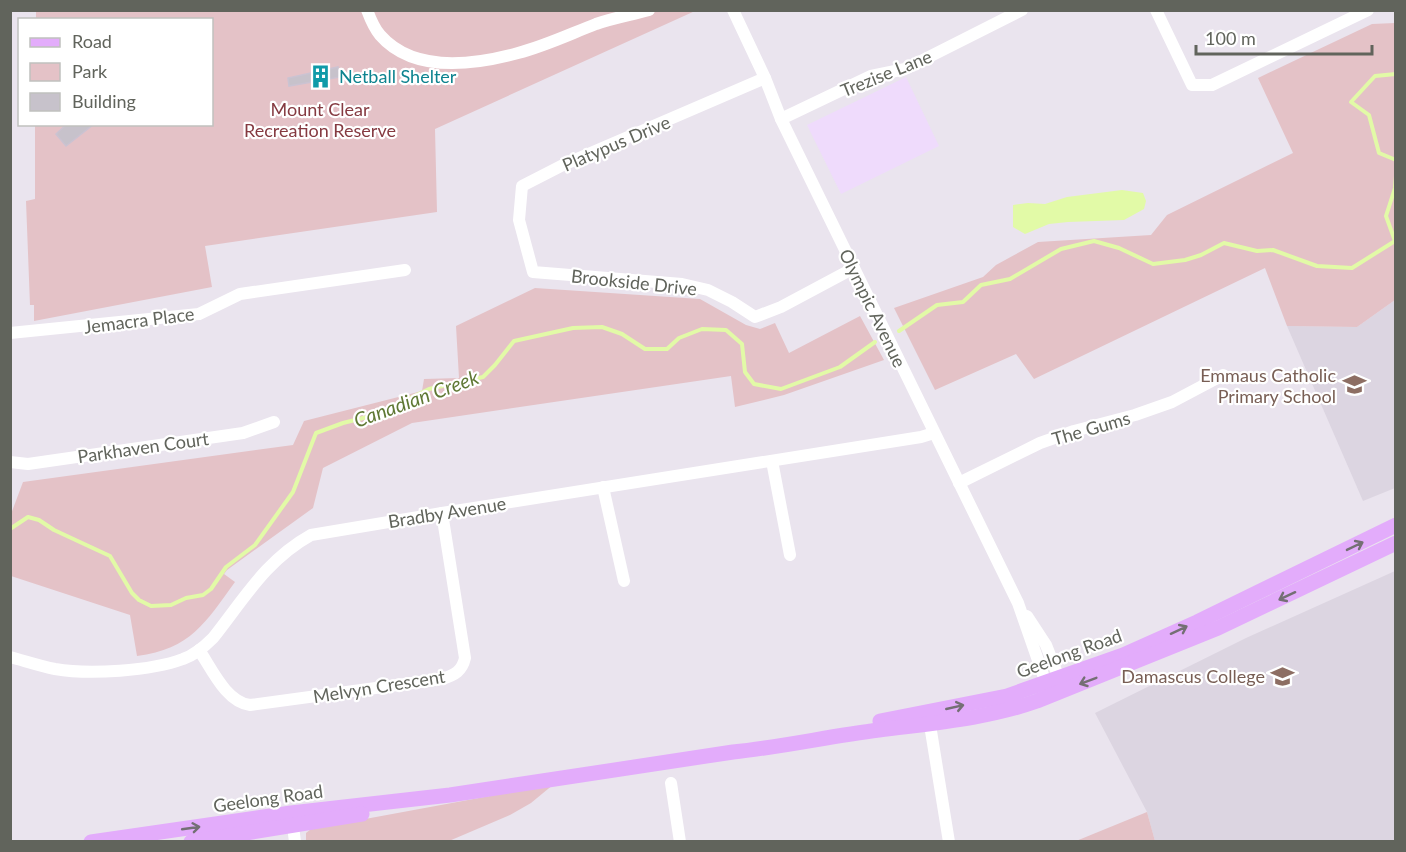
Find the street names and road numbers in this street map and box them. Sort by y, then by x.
street label: Trezise Lane [837,45,935,101]
street label: Platypus Drive [559,110,673,176]
street label: Olympic Avenue [835,245,911,371]
street label: Brookside Drive [570,264,698,300]
street label: Jemacra Place [83,302,195,338]
street label: The Gums [1049,406,1133,450]
street label: Parkhaven Court [76,427,211,467]
street label: Bradby Avenue [386,492,508,532]
street label: Geelong Road [1013,624,1125,682]
street label: Melvyn Crescent [312,665,447,707]
street label: Geelong Road [212,779,324,817]

